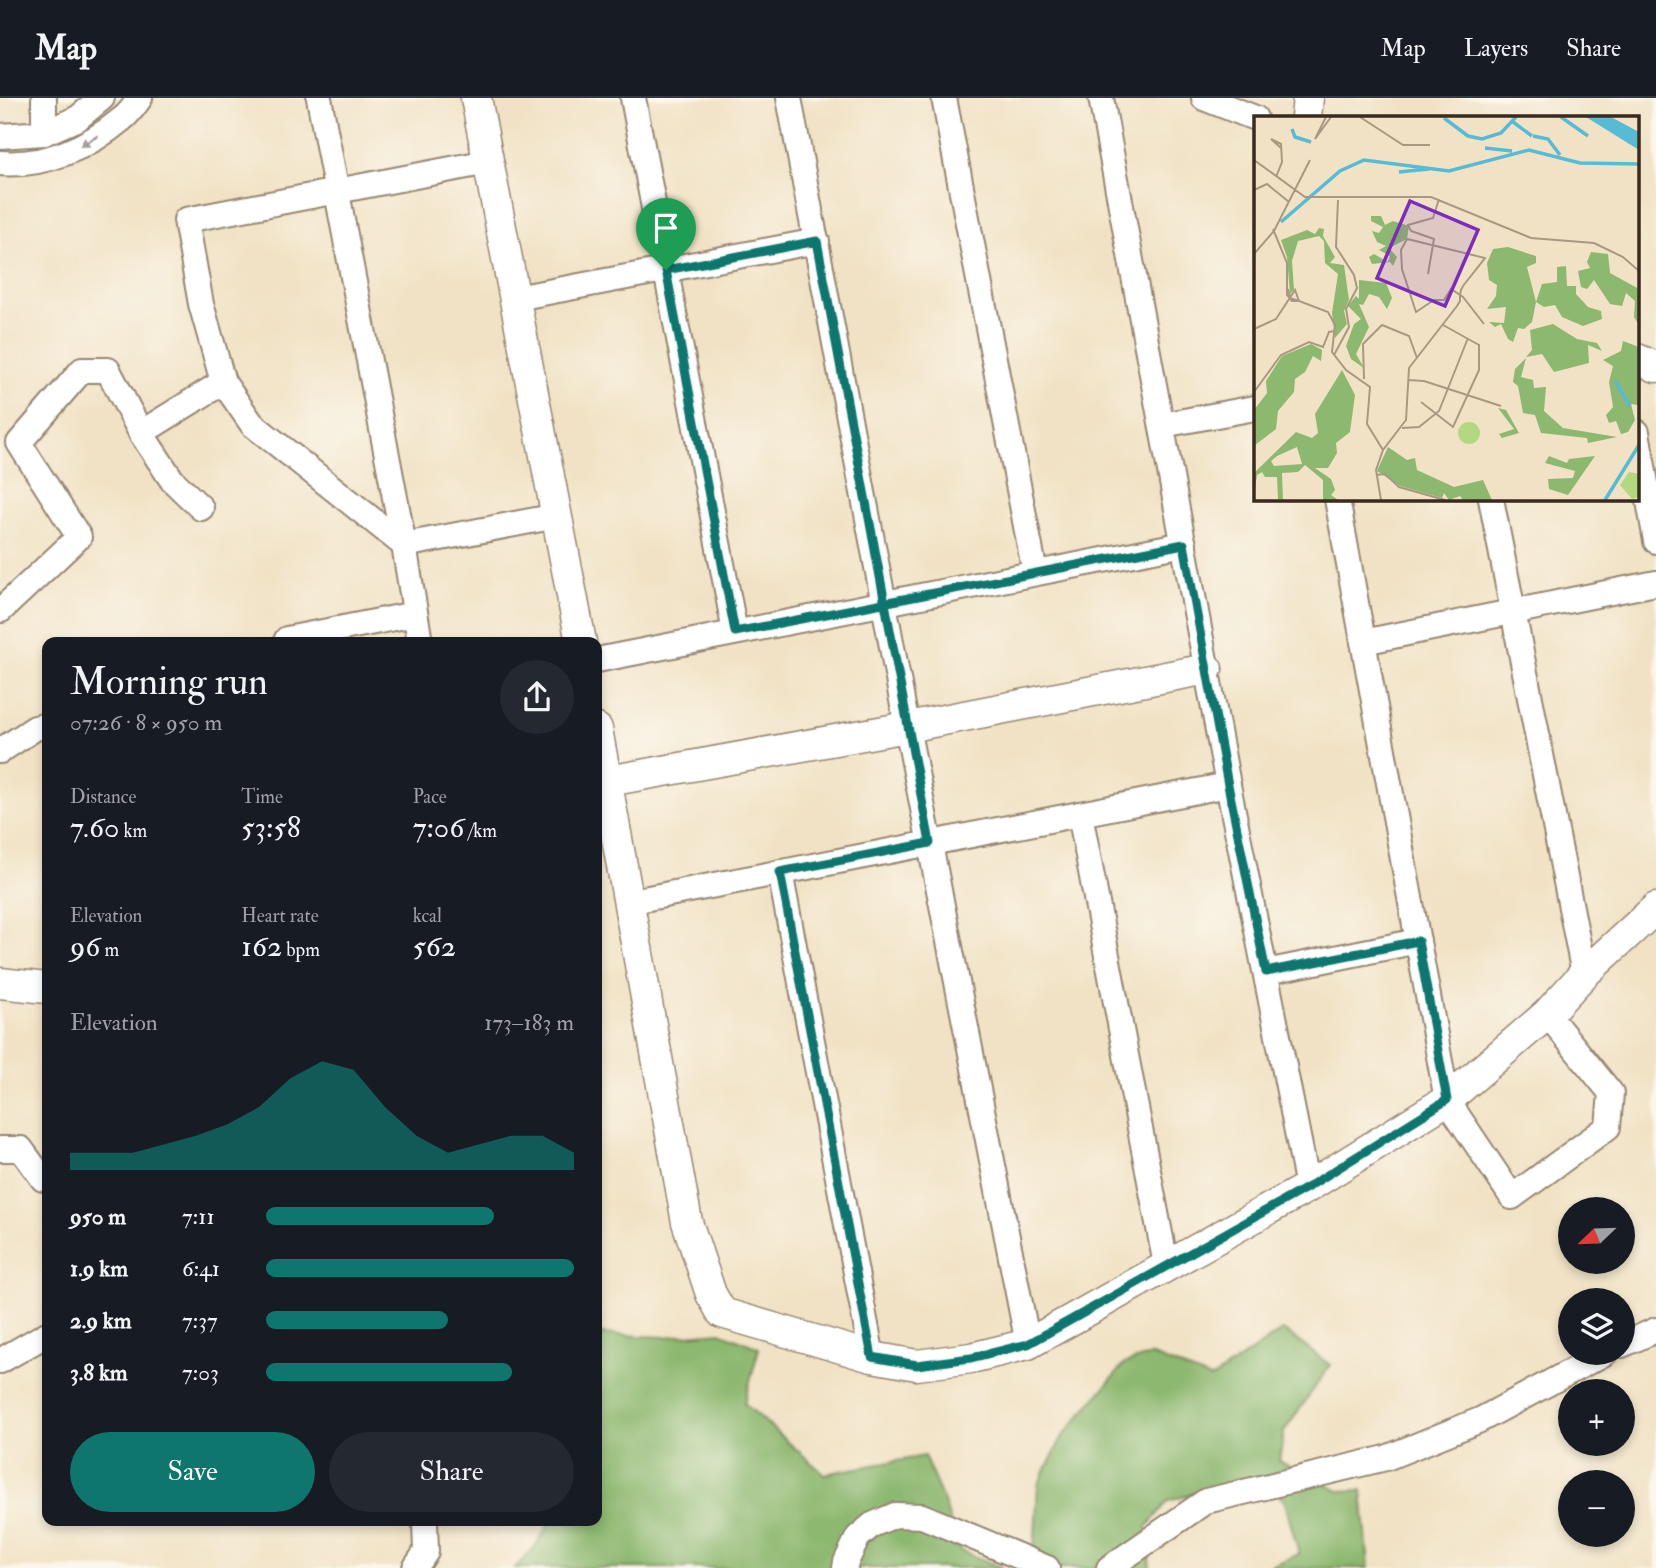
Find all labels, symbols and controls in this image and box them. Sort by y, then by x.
text: Map [35,28,97,69]
text: Map [1381,33,1426,64]
text: Layers [1464,33,1528,64]
text: Share [1566,33,1621,64]
inset map [1254,116,1638,500]
one-way arrow [79,135,98,148]
pin [636,198,696,270]
icon: arrive [647,209,685,247]
text: Morning run [70,658,268,706]
button: share [500,660,574,734]
text: 07:26 · 8 × 950 m [70,708,222,737]
text: Distance [70,785,136,809]
text: Time [241,785,283,809]
text: Pace [413,785,447,809]
text: 7.60 [70,809,119,846]
text: 53:58 [241,809,301,846]
text: 7:06 [413,809,464,846]
text: km [119,819,147,843]
text: /km [464,819,497,843]
text: Elevation [70,904,142,928]
text: Heart rate [241,904,319,928]
text: kcal [413,904,442,928]
text: 96 [70,928,100,965]
text: 162 [241,928,282,965]
text: 562 [413,928,456,965]
text: m [100,938,119,962]
text: bpm [282,938,320,962]
text: Elevation [70,1008,158,1037]
text: 173–183 m [484,1008,574,1037]
north arrow [1558,1197,1634,1274]
map controls [1558,1197,1635,1547]
text: 950 m [70,1202,126,1231]
text: 7:11 [182,1202,215,1231]
text: 1.9 km [70,1254,128,1283]
text: 6:41 [182,1254,220,1283]
button: layers [1558,1288,1635,1365]
text: 2.9 km [70,1306,132,1335]
text: 7:37 [182,1306,218,1335]
text: 3.8 km [70,1358,128,1387]
text: 7:03 [182,1358,219,1387]
button: + [1558,1379,1635,1456]
button: Save [70,1432,315,1512]
button: Share [329,1432,574,1512]
button: − [1558,1470,1635,1547]

